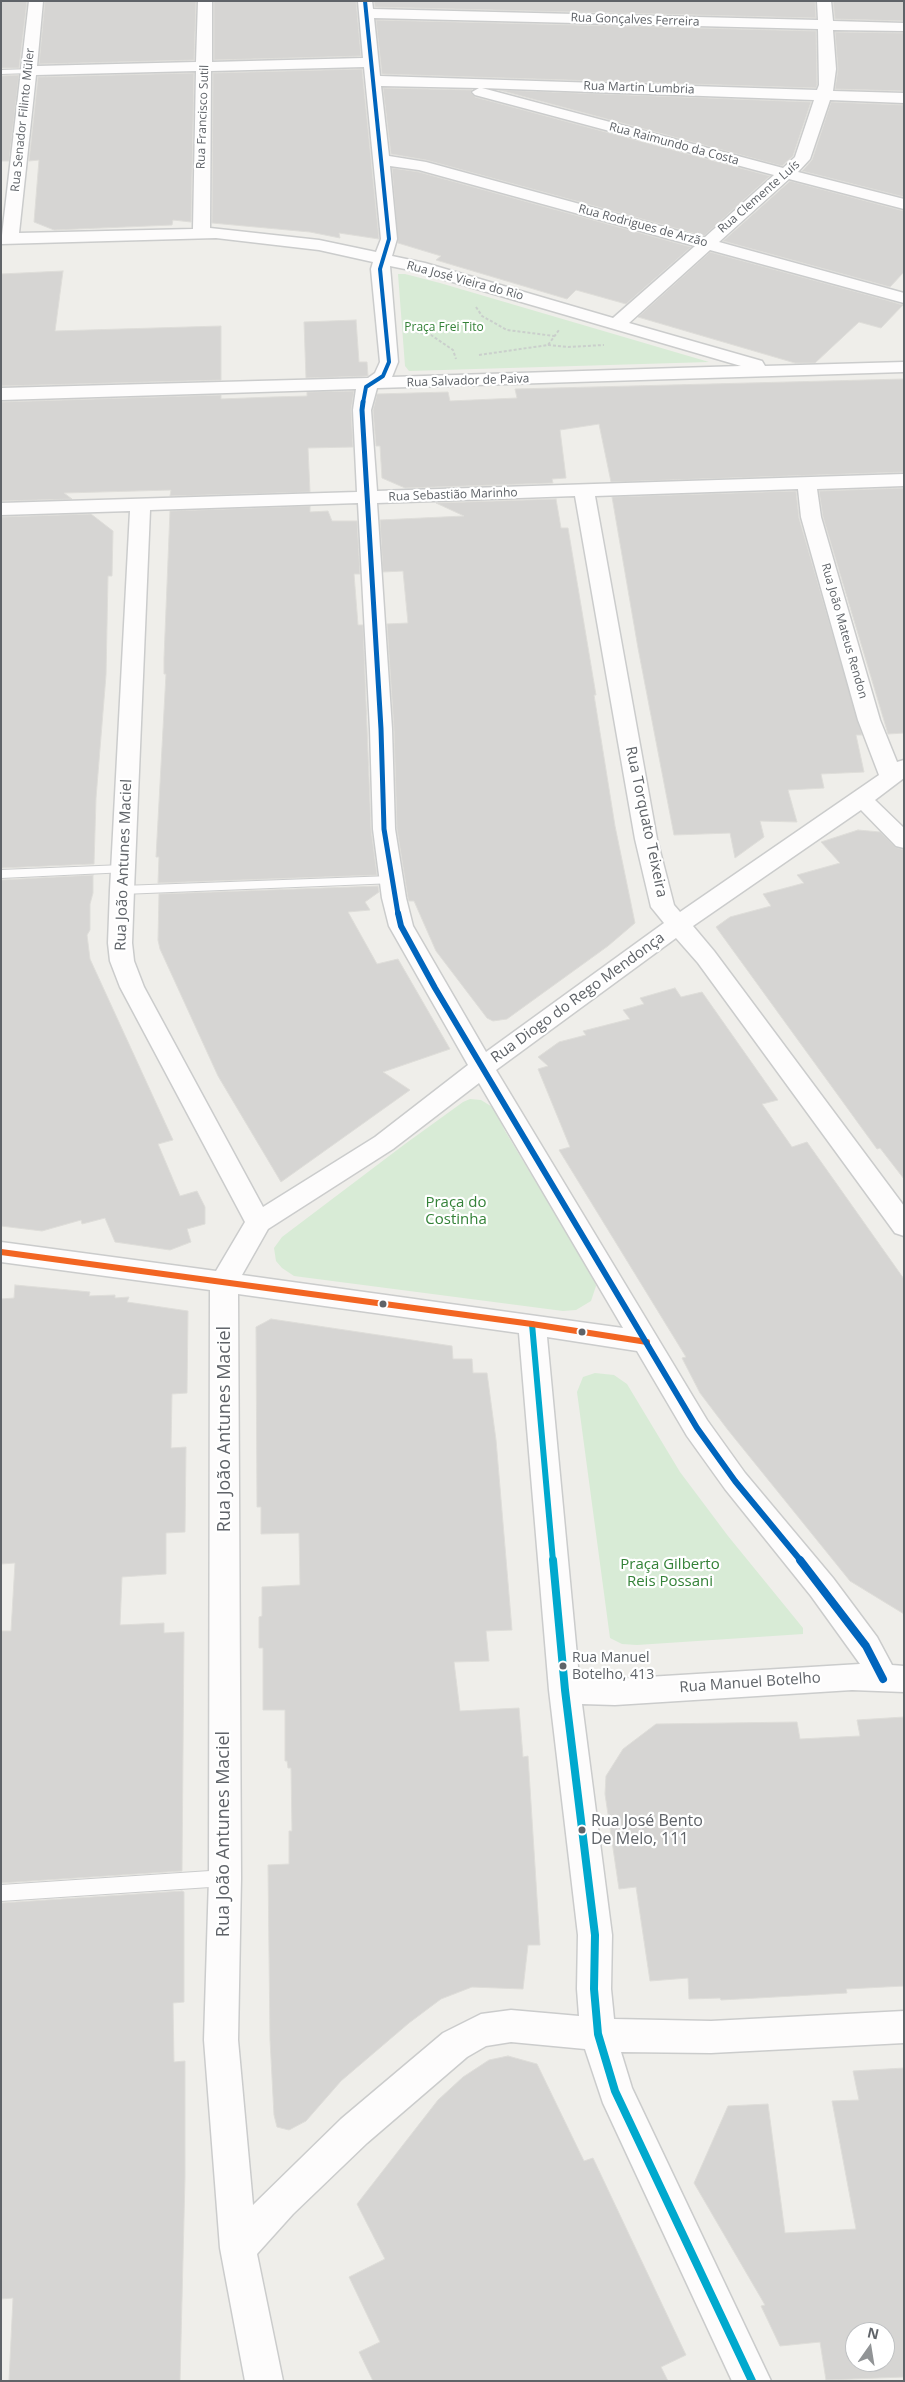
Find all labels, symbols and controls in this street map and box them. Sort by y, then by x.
street label: Rua Gonçalves Ferreira [570,11,700,29]
street label: Rua Senador Filinto Müler [8,47,38,193]
street label: Rua Francisco Sutil [194,65,212,169]
street label: Rua Martin Lumbria [583,79,695,97]
street label: Rua Raimundo da Costa [608,120,740,168]
street label: Rua Clemente Luís [715,158,803,236]
street label: Rua Rodrigues de Arzão [577,202,709,250]
street label: Rua José Vieira do Rio [405,258,525,304]
park label: Praça Frei Tito [404,321,484,335]
street label: Rua Salvador de Paiva [406,372,530,390]
street label: Rua Sebastião Marinho [388,486,518,504]
street label: Rua João Mateus Rendon [818,562,870,700]
street label: Rua Torquato Teixeira [621,745,671,899]
street label: Rua João Antunes Maciel [112,779,136,951]
street label: Rua Diogo do Rego Mendonça [488,929,668,1067]
park label: Praça do Costinha [425,1194,487,1229]
unlabelled marker [378,1299,388,1309]
street label: Rua João Antunes Maciel [214,1326,236,1532]
unlabelled marker [577,1327,587,1337]
park label: Praça Gilberto Reis Possani [620,1556,720,1591]
place label: Rua Manuel Botelho, 413 [572,1650,654,1682]
marker: Rua Manuel Botelho, 413 [558,1661,568,1671]
street label: Rua Manuel Botelho [679,1669,821,1697]
street label: Rua João Antunes Maciel [213,1731,235,1937]
place label: Rua José Bento De Melo, 111 [591,1811,703,1849]
marker: Rua José Bento De Melo, 111 [577,1825,587,1835]
north arrow [845,2322,895,2372]
text: N [866,2322,881,2343]

